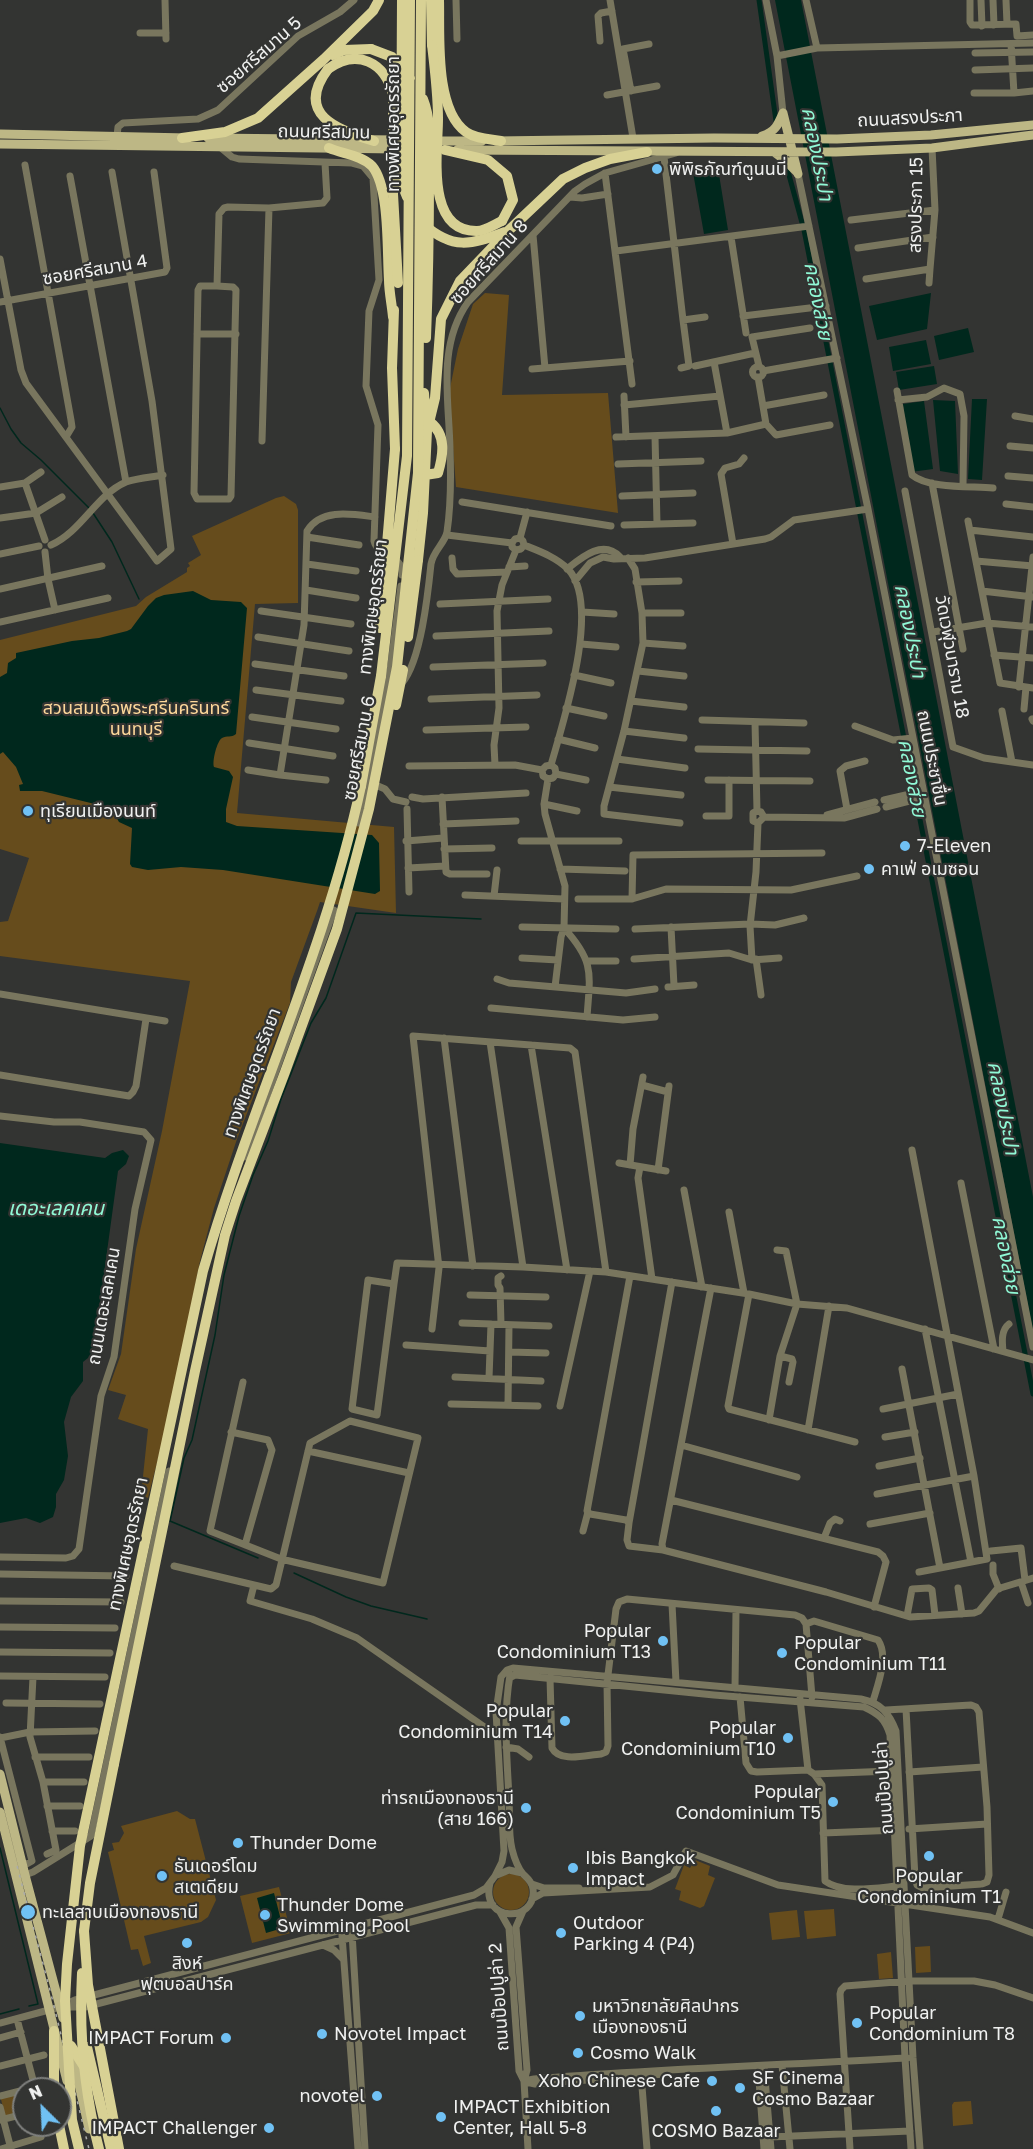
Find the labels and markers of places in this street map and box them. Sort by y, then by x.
place label: พิพิธภัณฑ์ตูนนนี่ [669,158,787,180]
marker: พิพิธภัณฑ์ตูนนนี่ [650,162,664,176]
place label: ทุเรียนเมืองนนท์ [40,800,156,822]
marker: ทุเรียนเมืองนนท์ [21,804,35,818]
place label: 7-Eleven [917,835,991,857]
marker: 7-Eleven [898,839,912,853]
place label: คาเฟ่ อเมซอน [881,858,979,880]
marker: คาเฟ่ อเมซอน [862,862,876,876]
place label: Popular Condominium T13 [497,1620,651,1662]
place label: Popular Condominium T11 [794,1632,947,1674]
marker: Popular Condominium T13 [656,1634,670,1648]
marker: Popular Condominium T11 [775,1646,789,1660]
place label: Popular Condominium T14 [398,1700,553,1742]
marker: Popular Condominium T14 [558,1714,572,1728]
place label: Popular Condominium T10 [621,1717,776,1760]
marker: Popular Condominium T10 [781,1731,795,1745]
place label: Popular Condominium T5 [675,1781,821,1824]
place label: ท่ารถเมืองทองธานี (สาย 166) [381,1787,514,1830]
marker: Popular Condominium T5 [826,1795,840,1809]
marker: ท่ารถเมืองทองธานี (สาย 166) [519,1801,533,1815]
place label: Thunder Dome [250,1832,377,1854]
marker: Thunder Dome [231,1836,245,1850]
place label: Ibis Bangkok Impact [585,1847,696,1890]
marker: Popular Condominium T1 [922,1849,936,1863]
place label: ธันเดอร์โดม สเตเดียม [174,1855,258,1898]
marker: Ibis Bangkok Impact [566,1861,580,1875]
place label: Popular Condominium T1 [857,1865,1001,1908]
marker: ธันเดอร์โดม สเตเดียม [155,1869,169,1883]
place label: Thunder Dome Swimming Pool [277,1894,410,1936]
place label: ทะเลสาบเมืองทองธานี [42,1901,198,1923]
marker: ทะเลสาบเมืองทองธานี [19,1903,37,1921]
marker: Thunder Dome Swimming Pool [258,1908,272,1922]
place label: Outdoor Parking 4 (P4) [573,1912,695,1954]
marker: Outdoor Parking 4 (P4) [554,1926,568,1940]
marker: สิงห์ ฟุตบอลปาร์ค [180,1936,194,1950]
place label: สิงห์ ฟุตบอลปาร์ค [140,1952,234,1994]
place label: มหาวิทยาลัยศิลปากร เมืองทองธานี [592,1995,739,2038]
place label: Popular Condominium T8 [869,2002,1015,2044]
marker: มหาวิทยาลัยศิลปากร เมืองทองธานี [573,2009,587,2023]
marker: Popular Condominium T8 [850,2016,864,2030]
place label: Novotel Impact [334,2023,466,2045]
place label: IMPACT Forum [88,2027,214,2049]
marker: Novotel Impact [315,2027,329,2041]
marker: IMPACT Forum [219,2031,233,2045]
place label: Cosmo Walk [590,2042,696,2064]
marker: Cosmo Walk [571,2046,585,2060]
place label: SF Cinema Cosmo Bazaar [752,2067,875,2110]
place label: Xoho Chinese Cafe [538,2070,700,2092]
marker: Xoho Chinese Cafe [705,2074,719,2088]
marker: SF Cinema Cosmo Bazaar [733,2081,747,2095]
place label: novotel [300,2085,365,2107]
marker: novotel [370,2089,384,2103]
place label: IMPACT Exhibition Center, Hall 5-8 [453,2096,610,2138]
marker: COSMO Bazaar [709,2104,723,2118]
marker: IMPACT Exhibition Center, Hall 5-8 [434,2110,448,2124]
place label: IMPACT Challenger [91,2117,257,2139]
place label: COSMO Bazaar [651,2120,781,2142]
marker: IMPACT Challenger [262,2121,276,2135]

